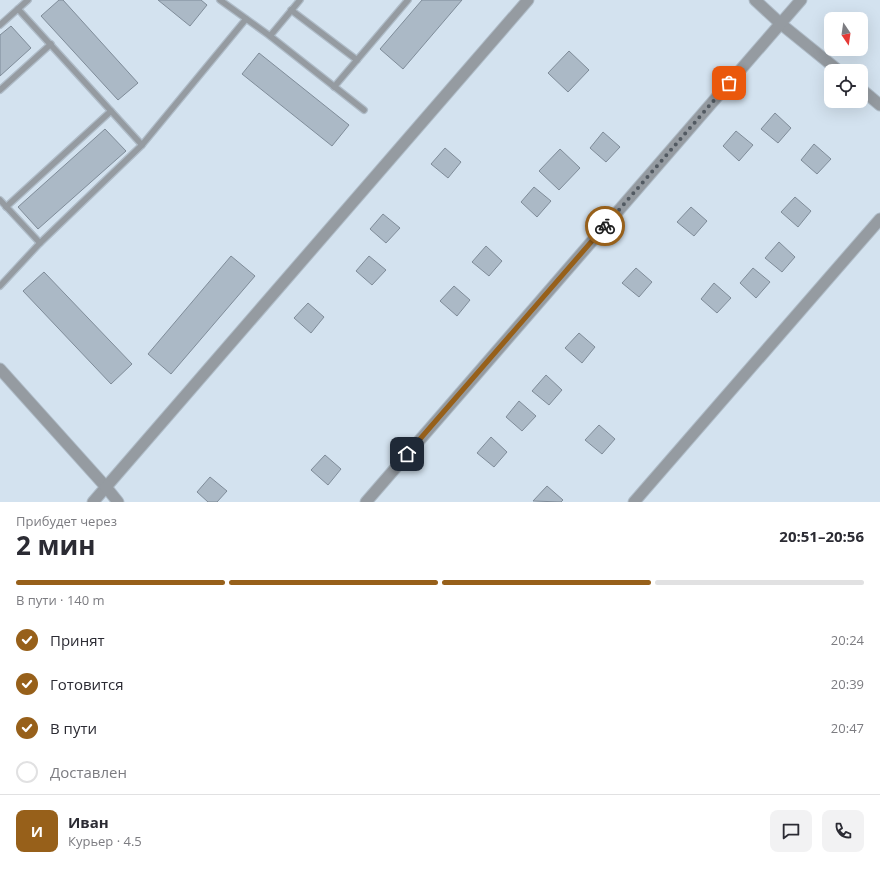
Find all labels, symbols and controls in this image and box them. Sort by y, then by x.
north arrow [824,12,868,56]
map controls [824,12,868,108]
button: locate [824,64,868,108]
pin [712,66,746,100]
icon: bag [718,72,740,94]
courier [585,206,625,246]
icon: bike [594,215,616,237]
pin [390,437,424,471]
icon: home [396,443,418,465]
text: Прибудет через [16,512,117,530]
text: 20:51–20:56 [779,526,864,546]
text: 2 мин [16,527,96,563]
text: В пути · 140 m [16,591,105,609]
icon: check [16,629,38,651]
text: Принят [50,630,105,650]
text: 20:24 [831,631,864,649]
icon: check [16,673,38,695]
text: Готовится [50,674,124,694]
text: 20:39 [831,675,864,693]
icon: check [16,717,38,739]
text: В пути [50,718,97,738]
text: 20:47 [831,719,864,737]
text: Доставлен [50,762,127,782]
button: chat [770,810,812,852]
button: phone [822,810,864,852]
text: Иван [68,812,109,832]
text: И [31,821,43,841]
text: Курьер · 4.5 [68,832,142,850]

